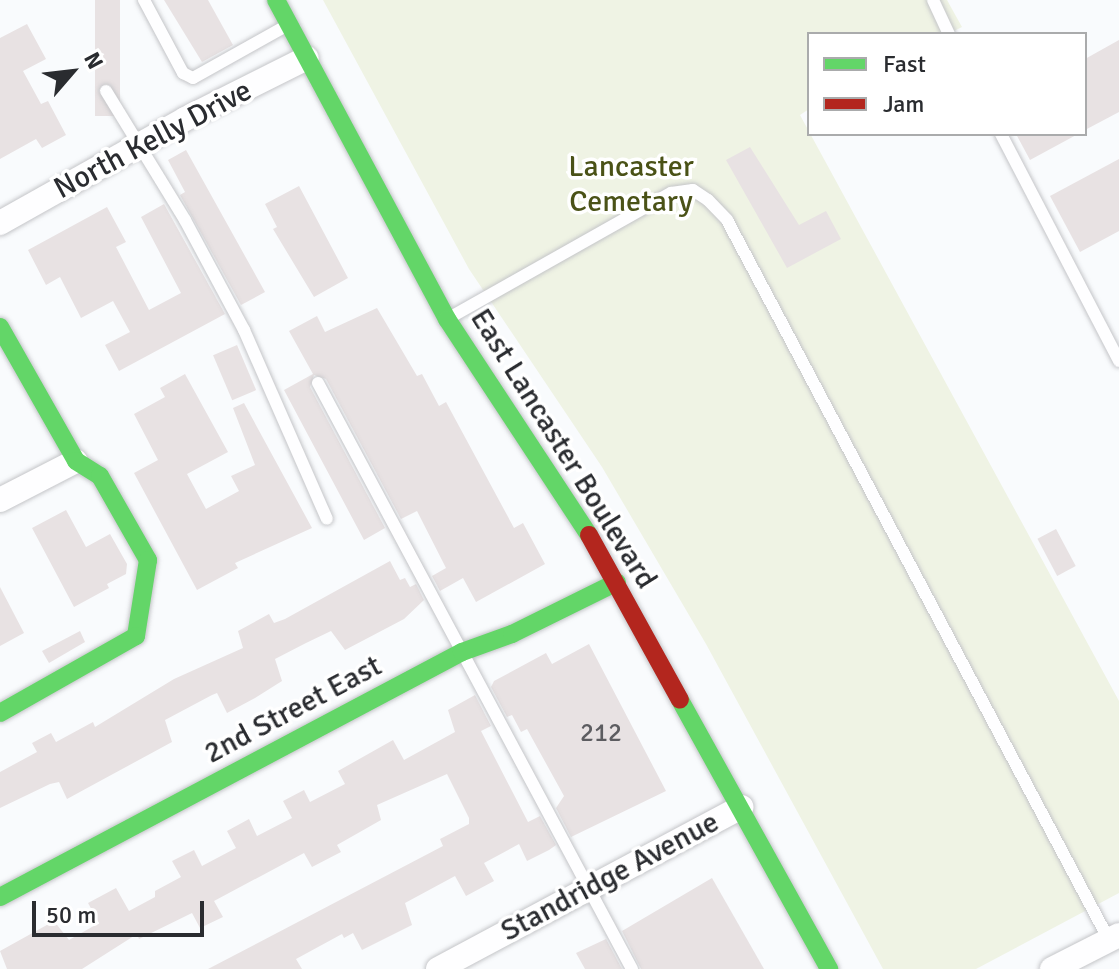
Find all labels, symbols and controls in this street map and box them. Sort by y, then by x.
north arrow [32,32,112,112]
legend [807,32,1087,136]
text: N [78,47,109,74]
text: Fast [883,49,926,79]
street label: North Kelly Drive [48,73,258,207]
text: Jam [883,89,924,119]
park label: Lancaster Cemetary [568,149,694,220]
street label: East Lancaster Boulevard [462,302,664,596]
street label: 2nd Street East [198,648,388,772]
house number: 212 [580,718,622,750]
street label: Standridge Avenue [495,804,725,950]
scale bar [36,885,208,935]
text: 50 m [46,900,96,930]

